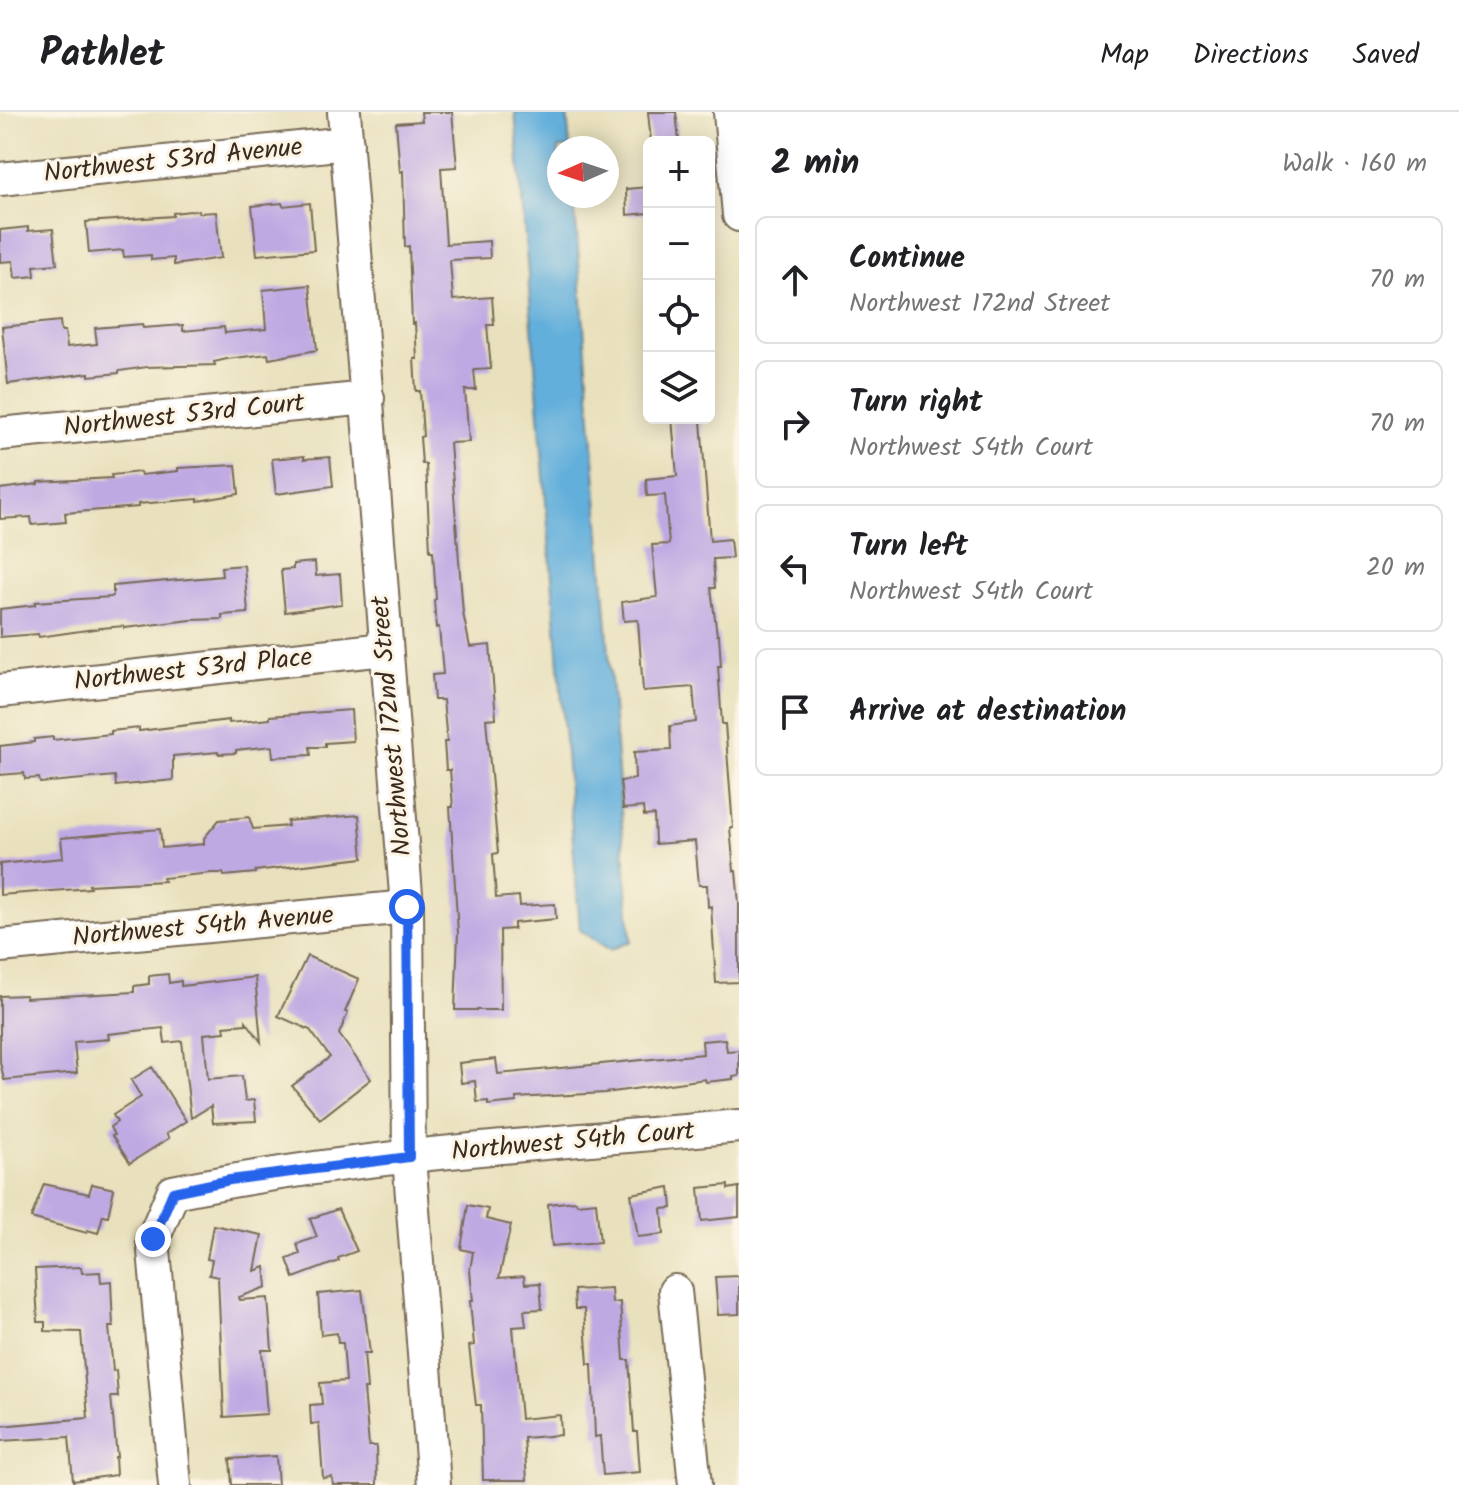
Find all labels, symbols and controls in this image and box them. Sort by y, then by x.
text: Pathlet [40,25,165,85]
text: Map [1100,33,1149,78]
text: Directions [1193,33,1309,78]
text: Saved [1353,33,1419,78]
street label: Northwest 53rd Avenue [41,126,305,195]
north arrow [547,136,619,208]
map controls [643,136,715,424]
button: + [643,136,715,208]
text: 2 min [771,137,859,191]
text: Walk · 160 m [1282,143,1427,185]
button: − [643,208,715,280]
text: Continue [849,235,965,283]
icon: ahead [773,258,817,302]
text: 70 m [1369,259,1425,301]
button: locate [643,280,715,352]
text: Northwest 172nd Street [849,283,1110,325]
button: layers [643,352,715,424]
text: Turn right [849,379,982,427]
street label: Northwest 53rd Court [61,382,308,450]
icon: right [773,402,817,446]
text: 70 m [1369,403,1425,445]
text: Northwest 54th Court [849,427,1093,469]
text: Turn left [849,523,968,571]
icon: left [773,546,817,590]
text: 20 m [1366,547,1425,589]
text: Northwest 54th Court [849,571,1093,613]
street label: Northwest 172nd Street [360,593,424,858]
street label: Northwest 53rd Place [72,637,315,703]
text: Arrive at destination [849,688,1126,736]
icon: arrive [773,690,817,734]
route start [389,889,425,925]
street label: Northwest 54th Avenue [71,895,336,959]
street label: Northwest 54th Court [450,1110,697,1174]
route end [135,1221,171,1257]

